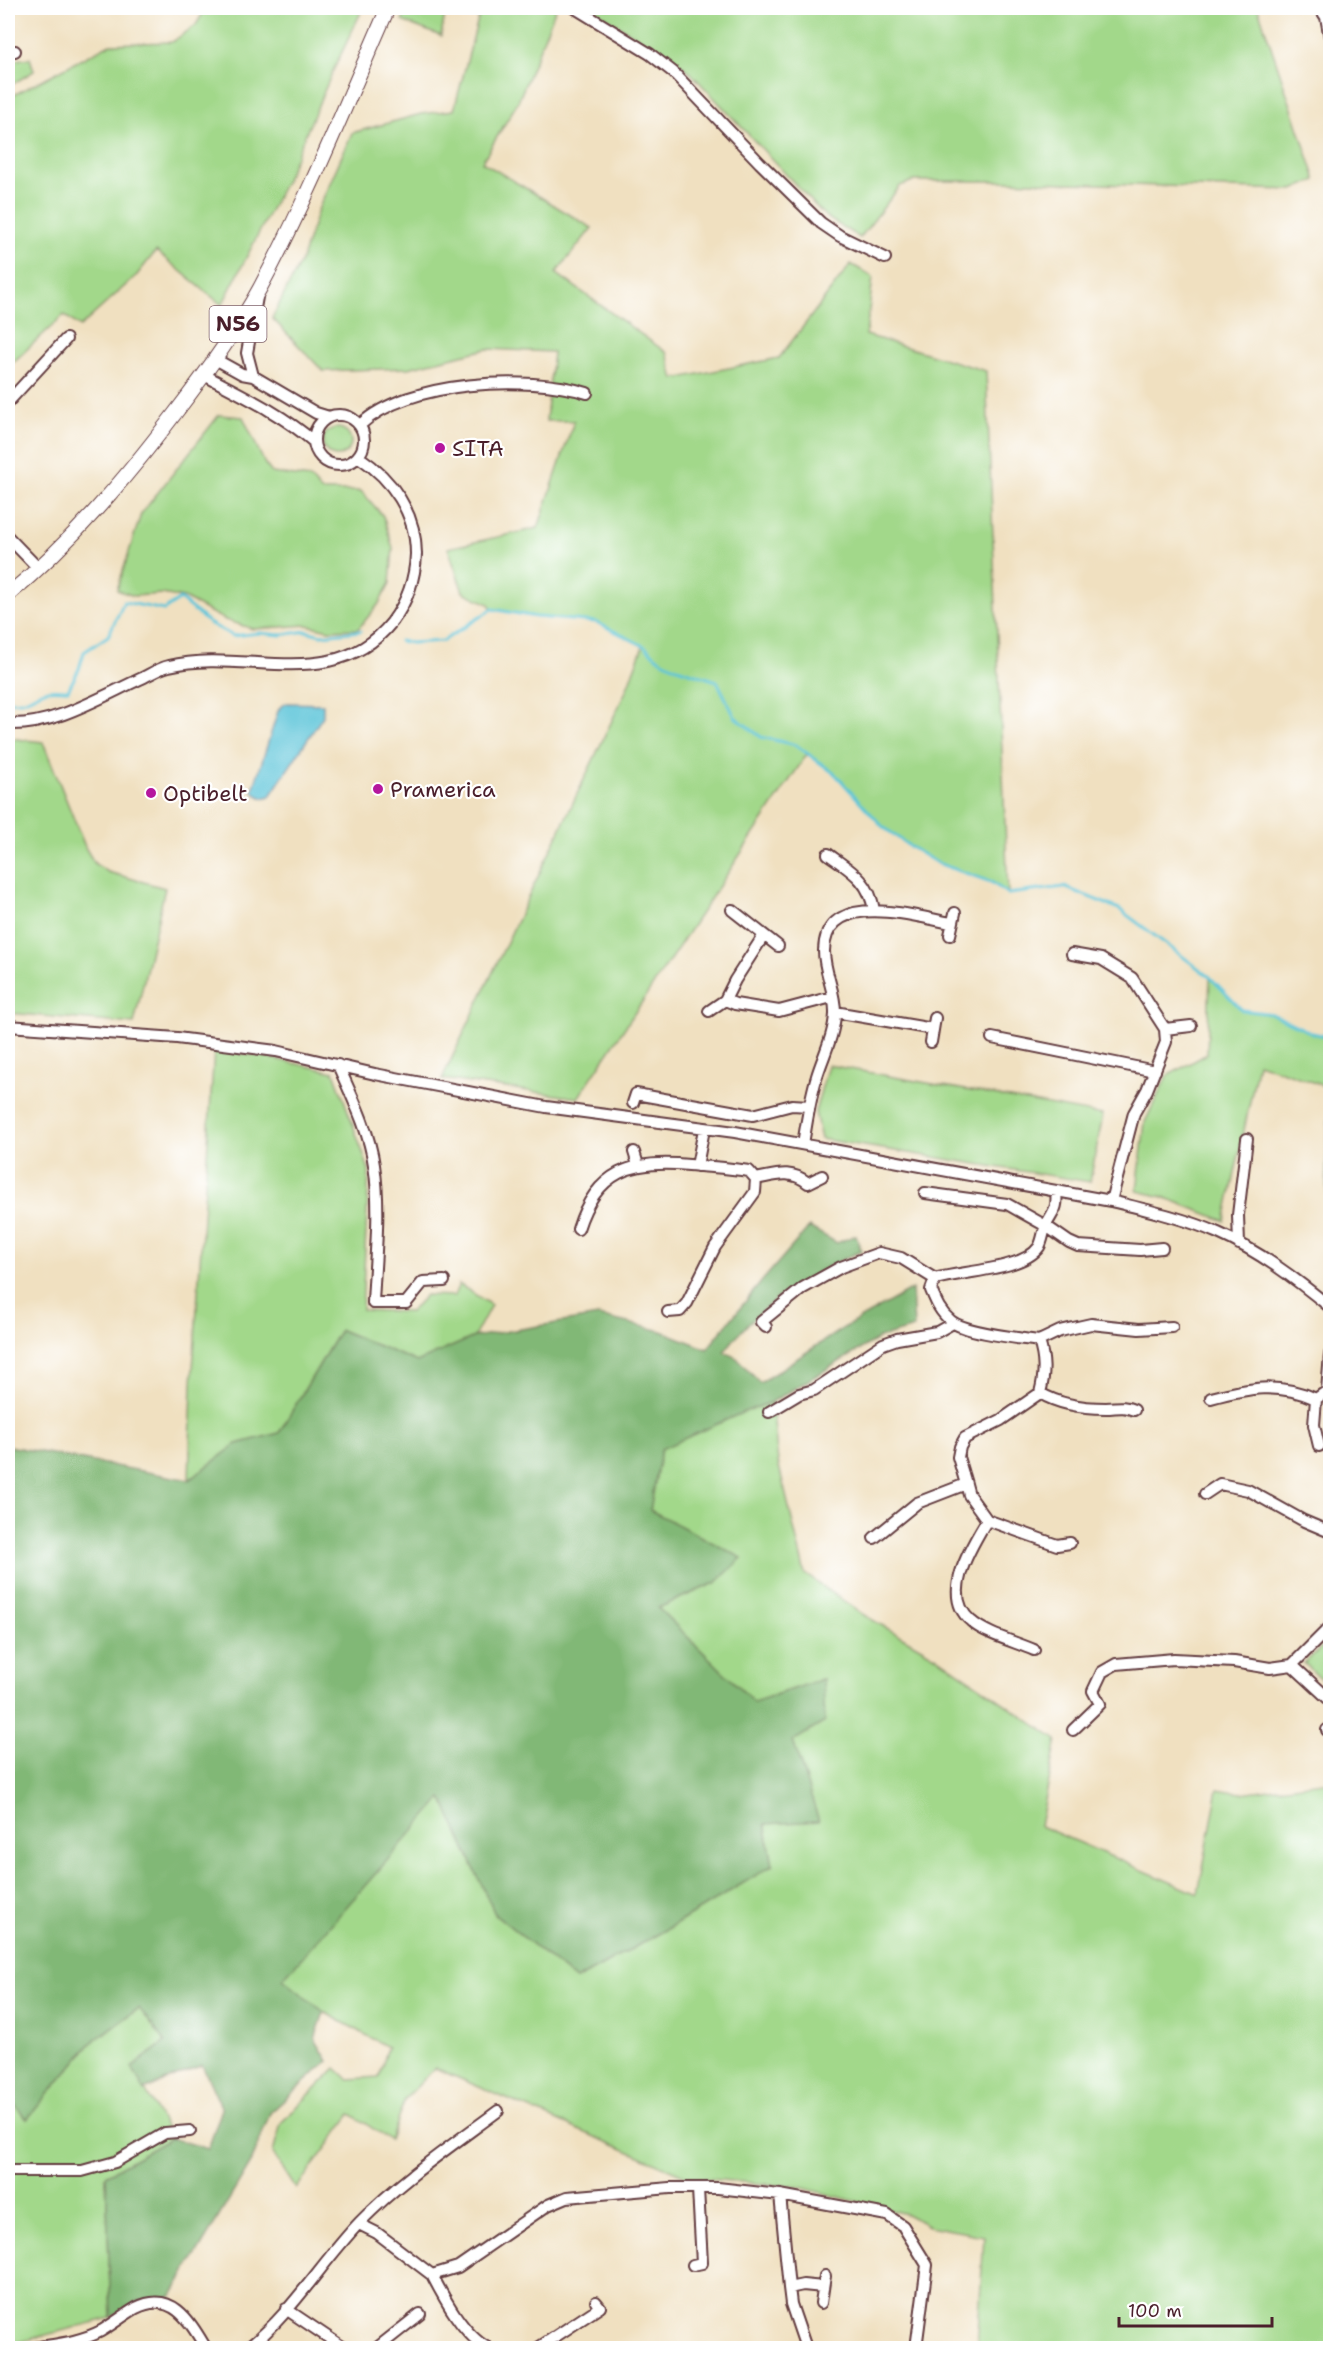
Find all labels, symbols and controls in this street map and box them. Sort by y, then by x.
road number: N56 [210,306,266,342]
place label: SITA [452,434,504,463]
marker: SITA [433,441,447,455]
place label: Pramerica [390,775,496,804]
place label: Optibelt [163,779,248,808]
marker: Pramerica [371,782,385,796]
marker: Optibelt [144,786,158,800]
scale bar [1119,2290,1272,2328]
text: 100 m [1128,2299,1182,2323]

